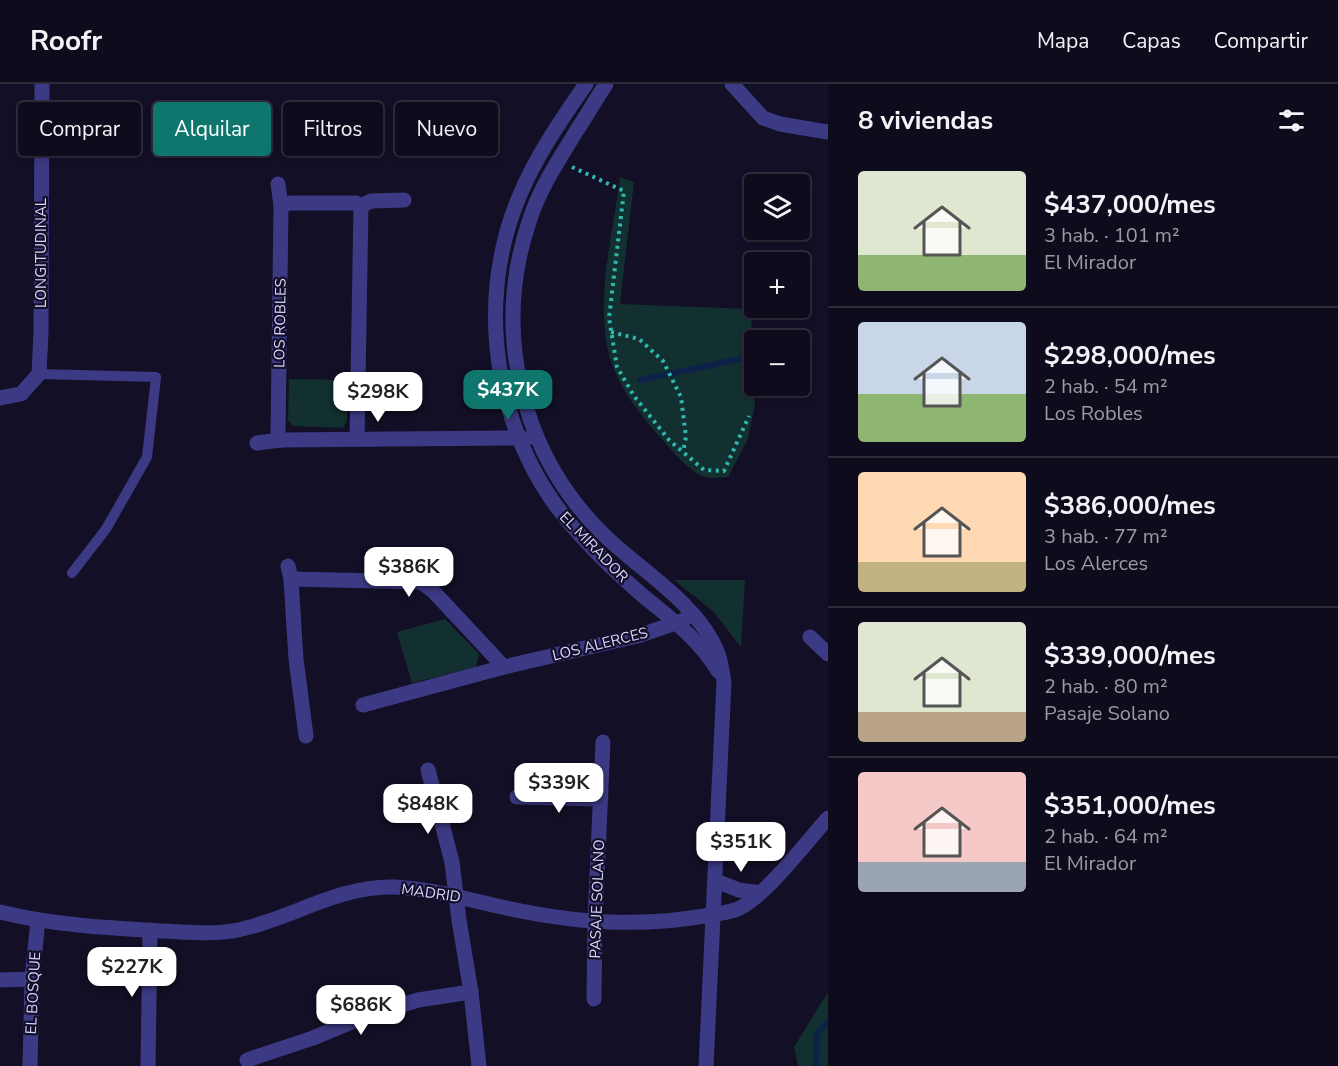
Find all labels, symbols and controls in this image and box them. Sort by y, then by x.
text: Roofr [30,22,102,60]
text: Mapa [1037,27,1089,55]
text: Capas [1122,27,1181,55]
text: Compartir [1214,27,1308,55]
chip: Comprar [18,102,141,156]
chip: Alquilar [153,102,271,156]
chip: Filtros [283,102,383,156]
chip: Nuevo [395,102,498,156]
text: 8 viviendas [858,103,993,138]
icon: filters [1275,104,1308,137]
map controls [744,174,810,396]
button: layers [744,174,810,240]
text: $437,000/mes [1044,187,1216,222]
icon: home [906,195,978,267]
street label: LONGITUDINAL [31,198,51,308]
text: 3 hab. · 101 m² [1044,222,1180,249]
text: El Mirador [1044,249,1136,276]
button: + [744,252,810,318]
street label: LOS ROBLES [269,278,291,368]
button: − [744,330,810,396]
text: $298,000/mes [1044,338,1216,373]
icon: home [906,346,978,418]
pin: $437K [466,370,550,421]
pin: $298K [336,372,420,423]
text: 2 hab. · 54 m² [1044,373,1168,400]
text: $437K [477,376,539,403]
text: $298K [347,378,409,405]
text: Los Robles [1044,400,1143,427]
text: $386,000/mes [1044,488,1216,523]
icon: home [906,496,978,568]
street label: EL MIRADOR [555,507,633,587]
text: 3 hab. · 77 m² [1044,523,1168,550]
pin: $386K [367,547,451,598]
text: Los Alerces [1044,550,1148,577]
text: $386K [378,553,440,580]
street label: LOS ALERCES [550,622,650,666]
text: $339,000/mes [1044,638,1216,673]
icon: home [906,646,978,718]
text: 2 hab. · 80 m² [1044,673,1168,700]
text: Pasaje Solano [1044,700,1170,727]
pin: $339K [517,763,601,814]
text: $339K [528,769,590,796]
pin: $848K [386,784,470,835]
text: $351,000/mes [1044,788,1216,823]
text: $848K [397,790,459,817]
icon: home [906,796,978,868]
pin: $351K [699,822,783,873]
text: 2 hab. · 64 m² [1044,823,1168,850]
text: $351K [710,828,772,855]
street label: PASAJE SOLANO [585,839,609,959]
text: El Mirador [1044,850,1136,877]
street label: MADRID [400,879,462,907]
pin: $227K [90,947,174,998]
street label: EL BOSQUE [21,951,45,1035]
text: $227K [101,953,163,980]
pin: $686K [319,985,403,1036]
text: $686K [330,991,392,1018]

